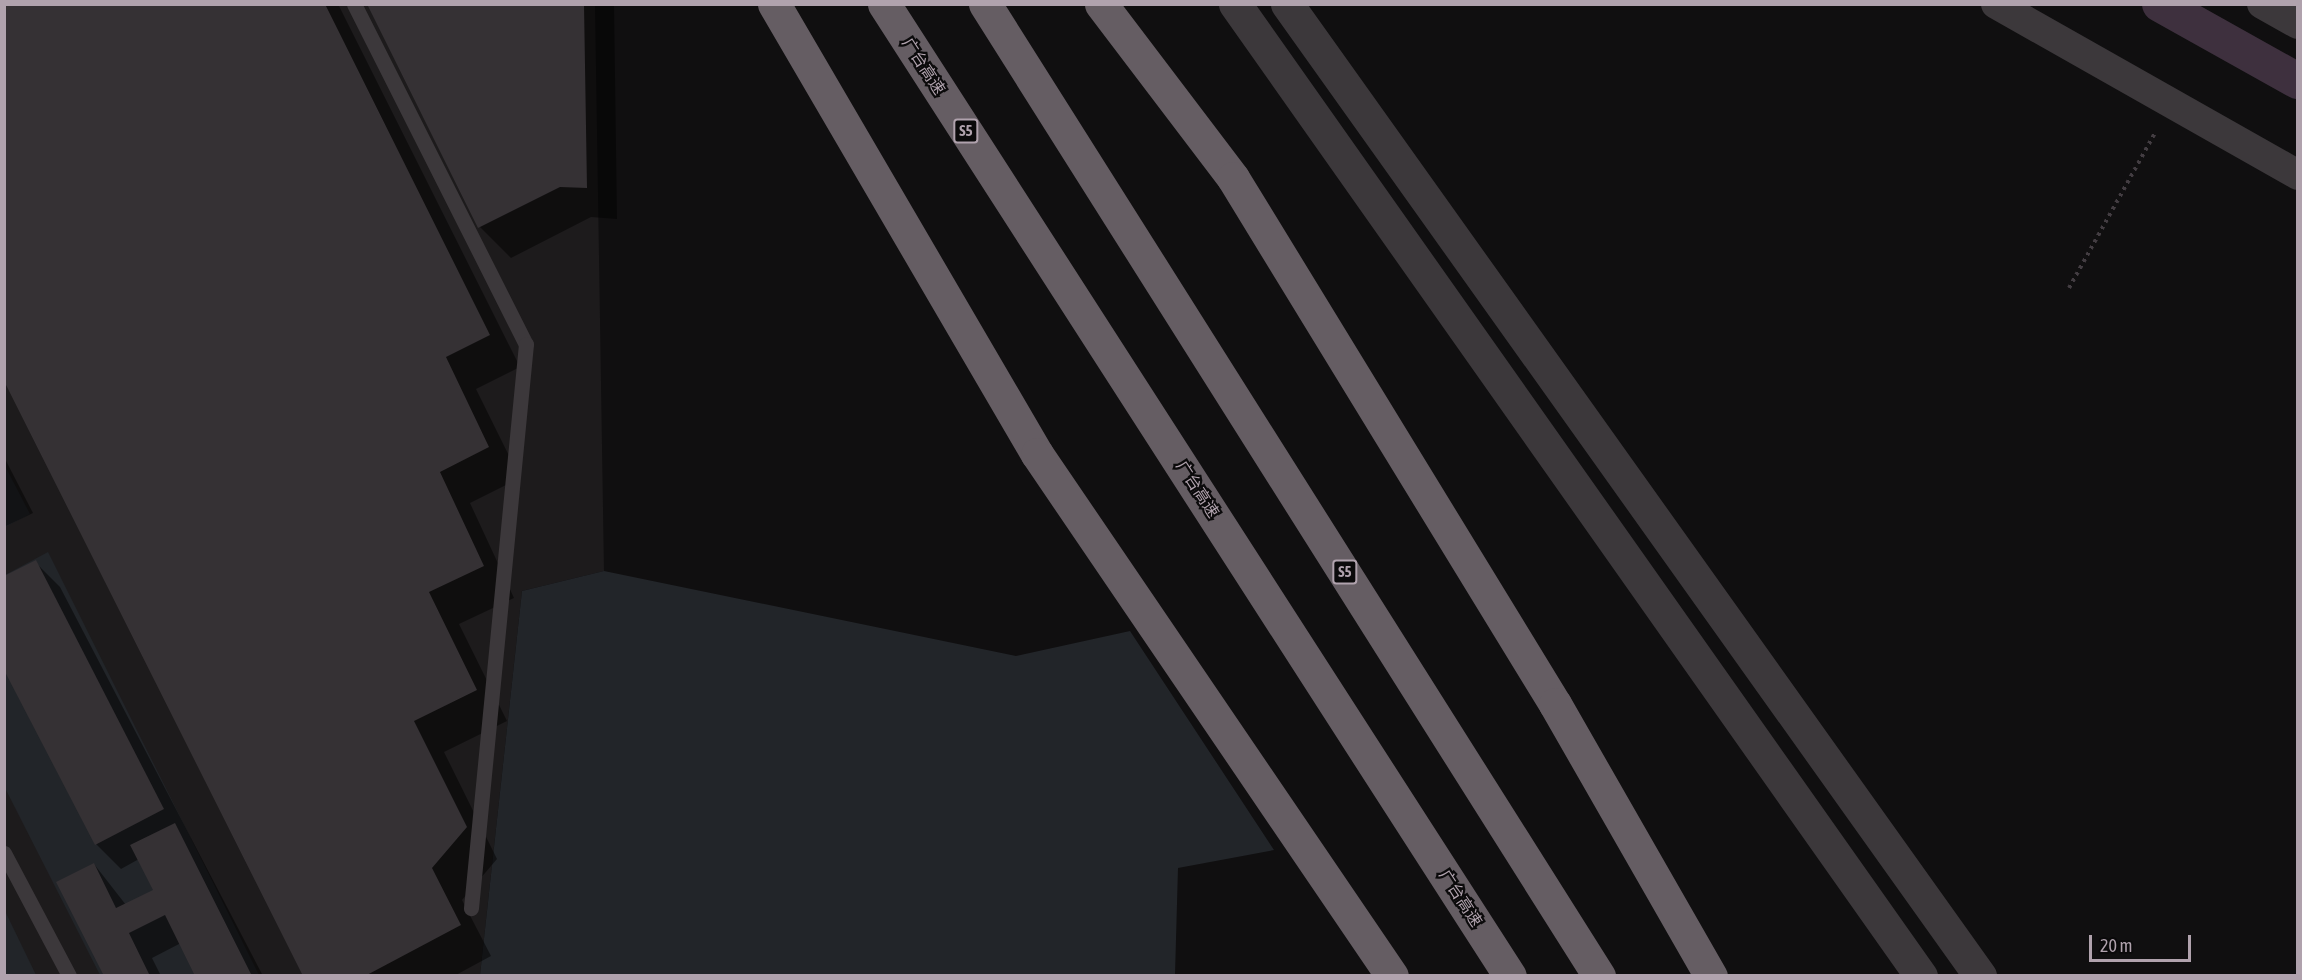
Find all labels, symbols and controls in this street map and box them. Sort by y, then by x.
street label: 广台高速 [899,34,949,98]
road number: S5 [952,119,980,143]
street label: 广台高速 [1173,457,1223,521]
road number: S5 [1332,560,1358,584]
street label: 广台高速 [1436,866,1486,930]
scale bar [2092,923,2194,961]
text: 20 m [2100,935,2132,956]

